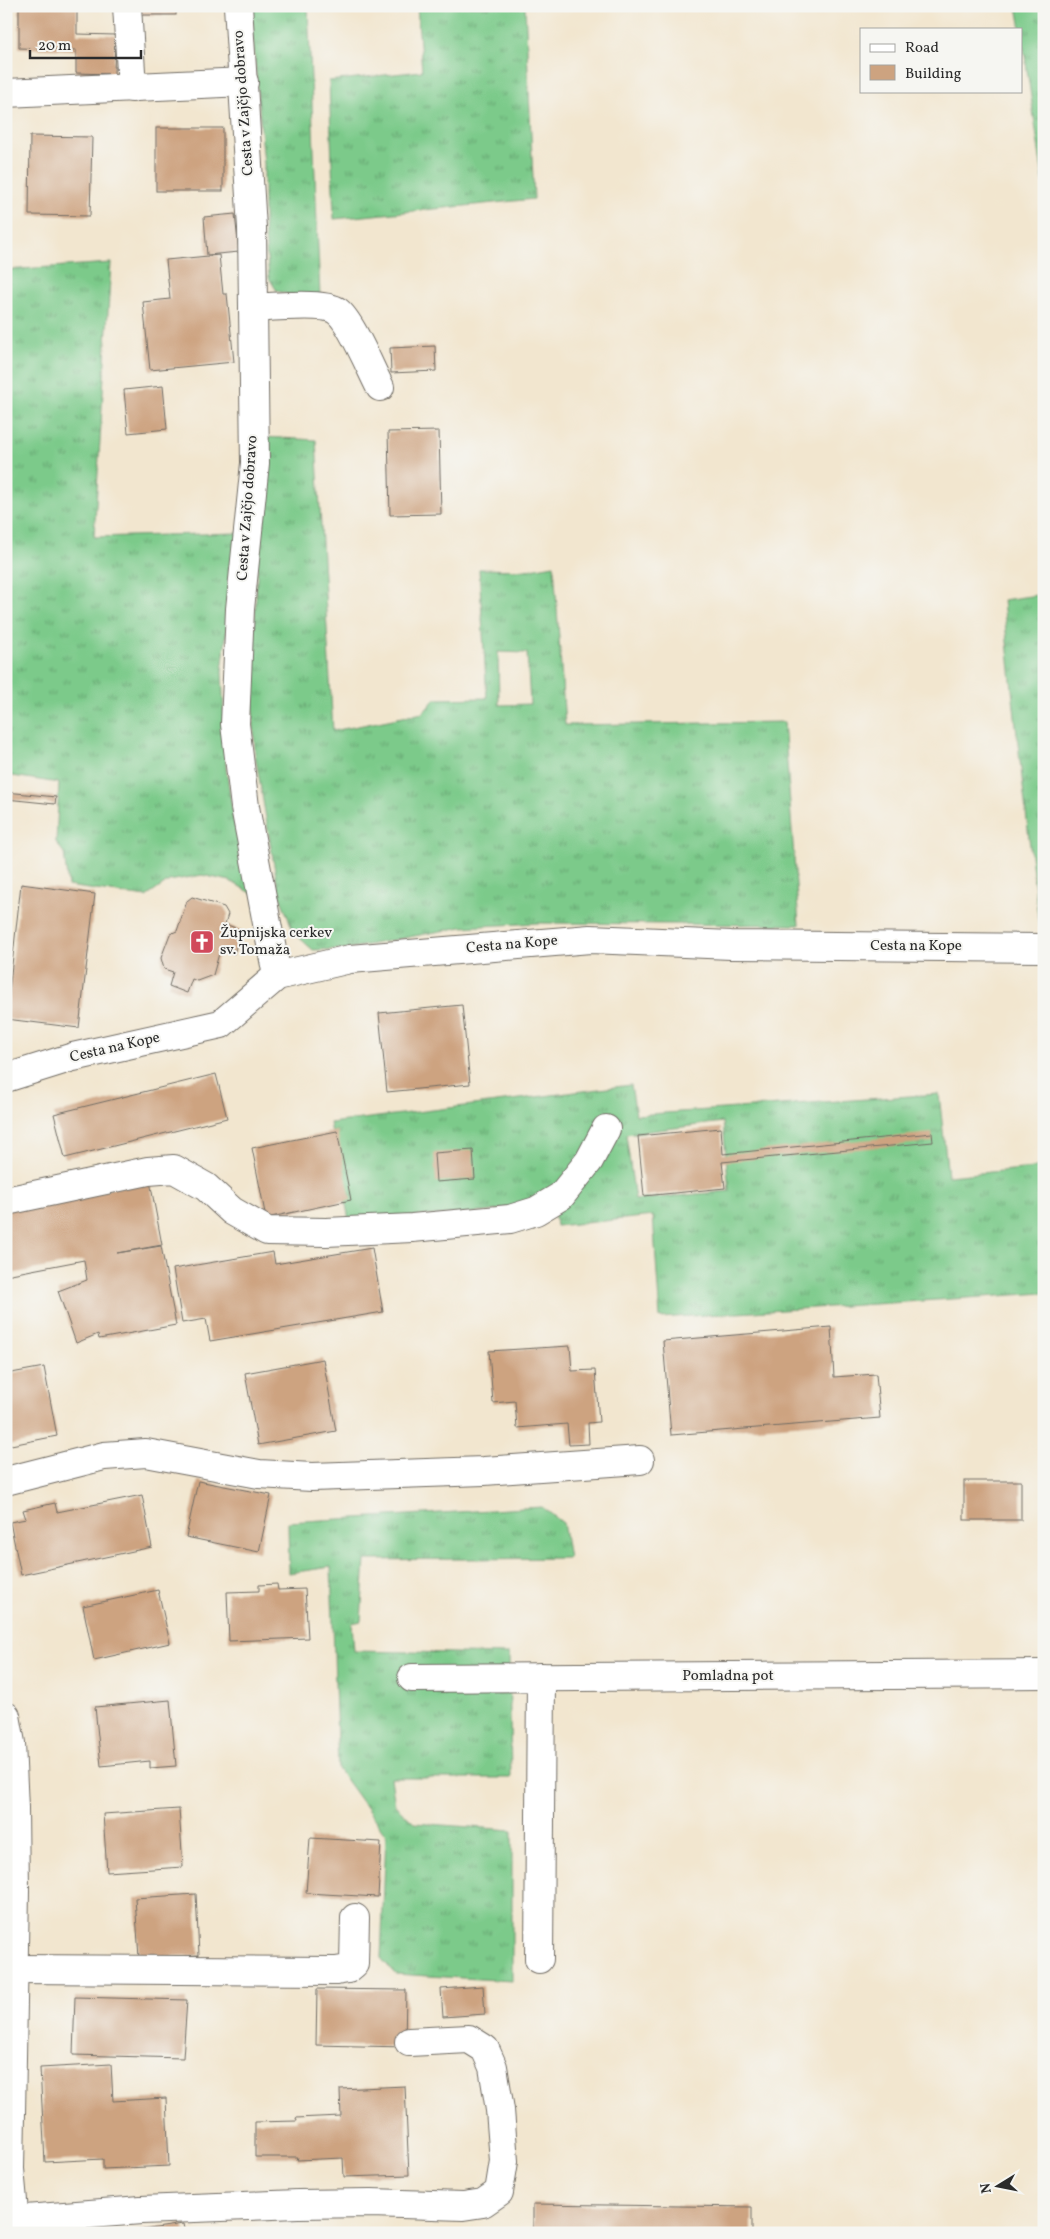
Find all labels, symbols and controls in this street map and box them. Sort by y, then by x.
scale bar [30,28,141,60]
legend [860,28,1022,92]
street label: Cesta v Zajčjo dobravo [228,30,260,176]
text: 20 m [38,36,71,57]
text: Road [905,38,939,59]
text: Building [905,64,962,85]
street label: Cesta v Zajčjo dobravo [232,435,264,581]
place label: Župnijska cerkev sv. Tomaža [220,923,332,961]
church icon: Župnijska cerkev sv. Tomaža [189,929,215,955]
street label: Cesta na Kope [465,931,559,959]
street label: Cesta na Kope [870,936,962,957]
street label: Cesta na Kope [68,1027,162,1069]
street label: Pomladna pot [682,1666,774,1687]
north arrow [972,2162,1022,2212]
text: N [976,2181,997,2195]

